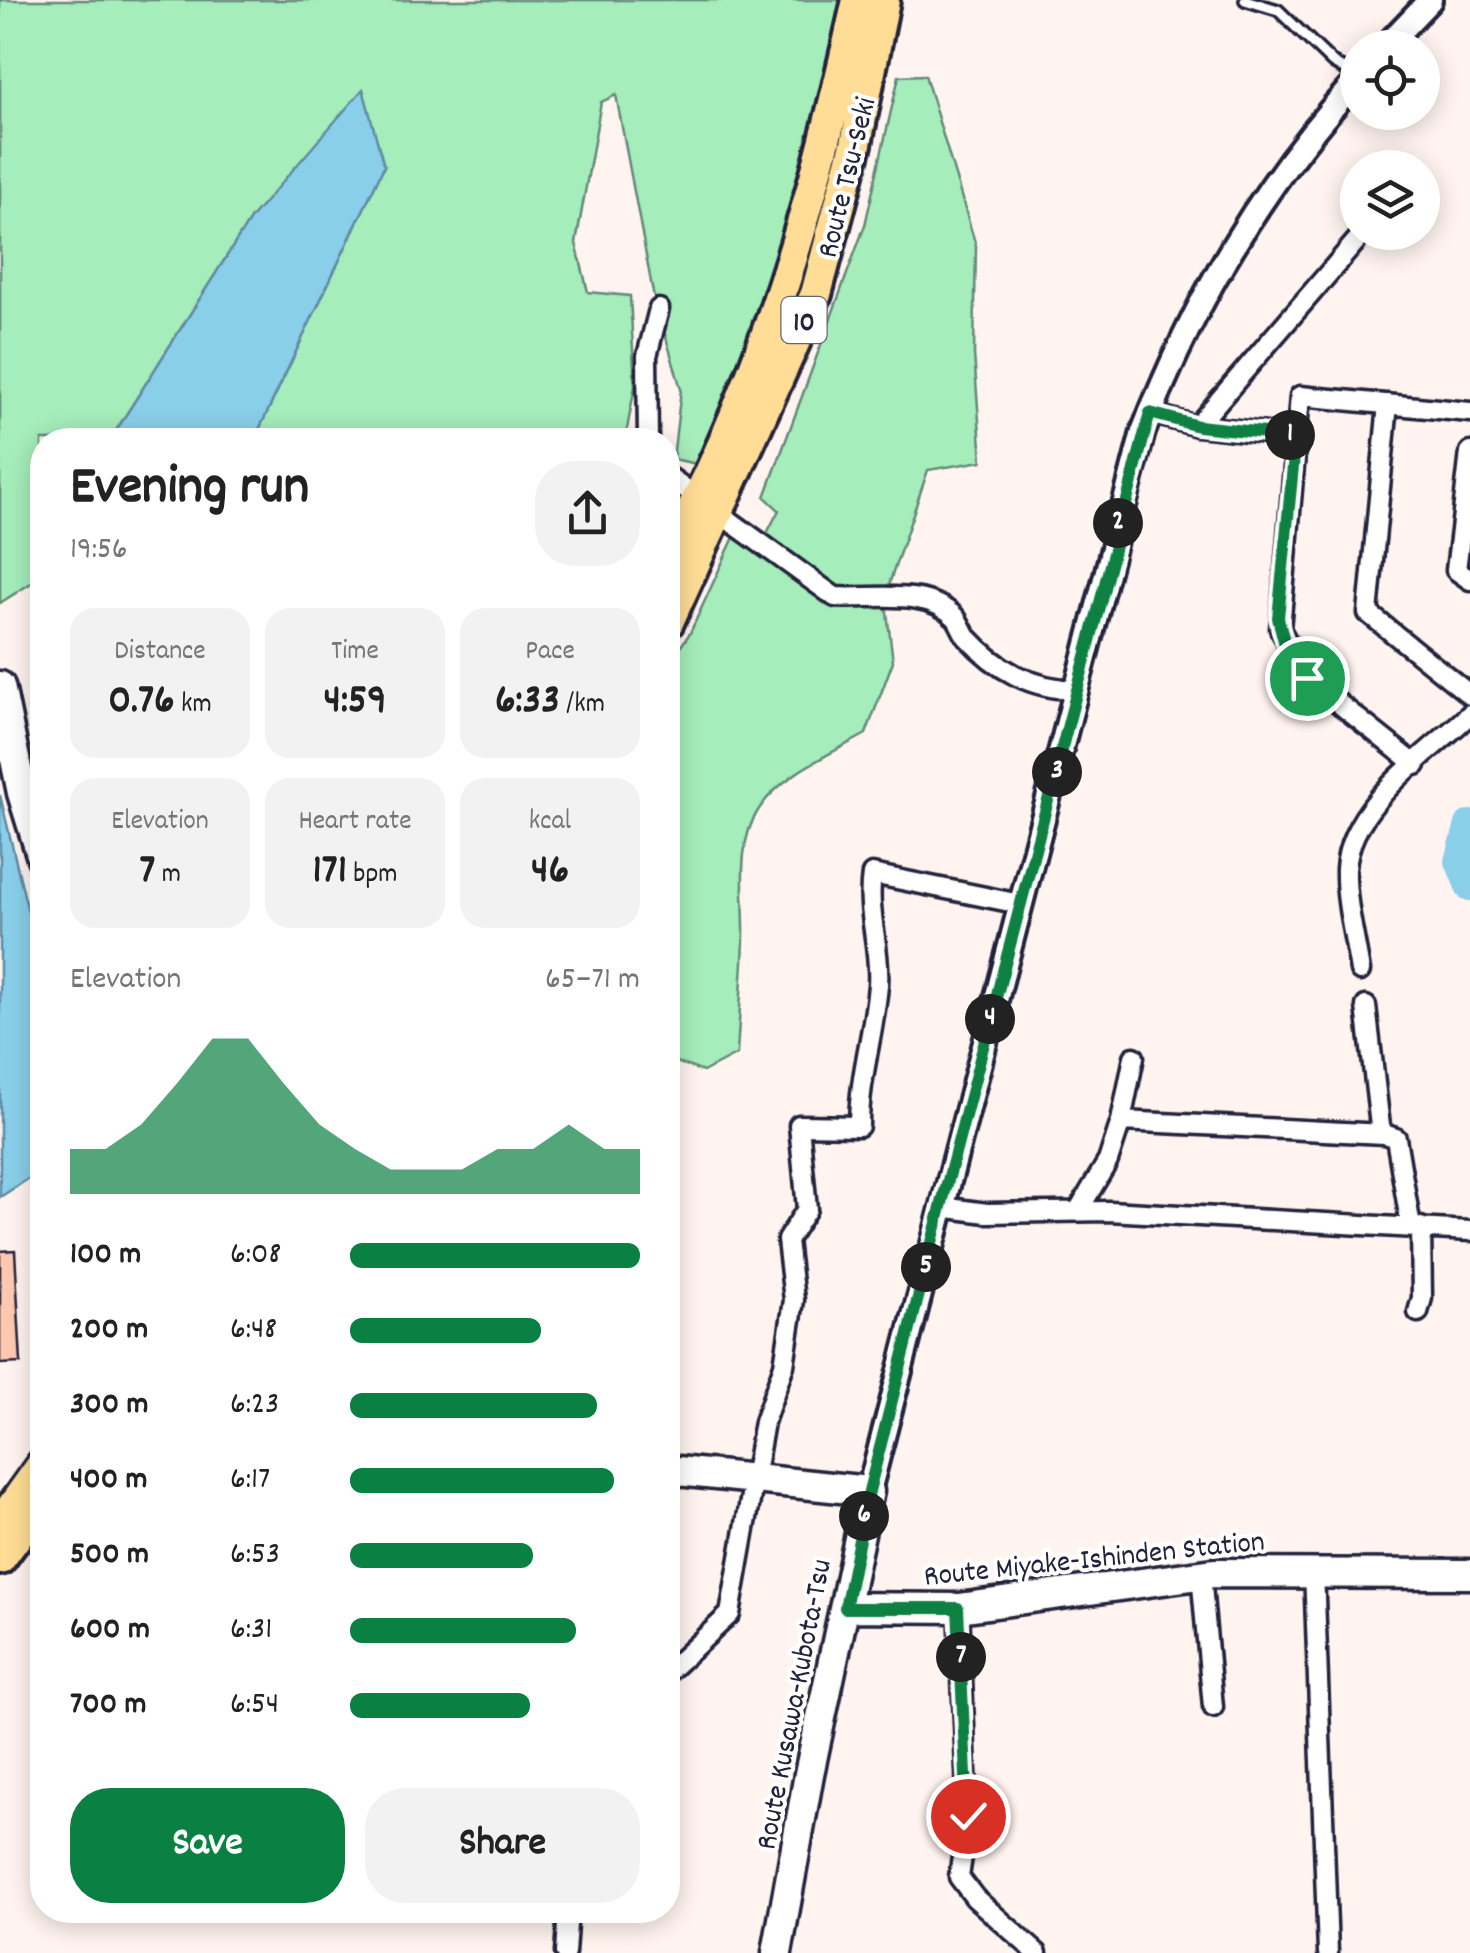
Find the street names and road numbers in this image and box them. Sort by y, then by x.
street label: Route Tsu-Seki [809,93,890,263]
road number: 10 [782,297,826,343]
street label: Route Miyake-Ishinden Station [922,1522,1267,1601]
street label: Route Kusawa-Kubota-Tsu [747,1556,846,1854]

